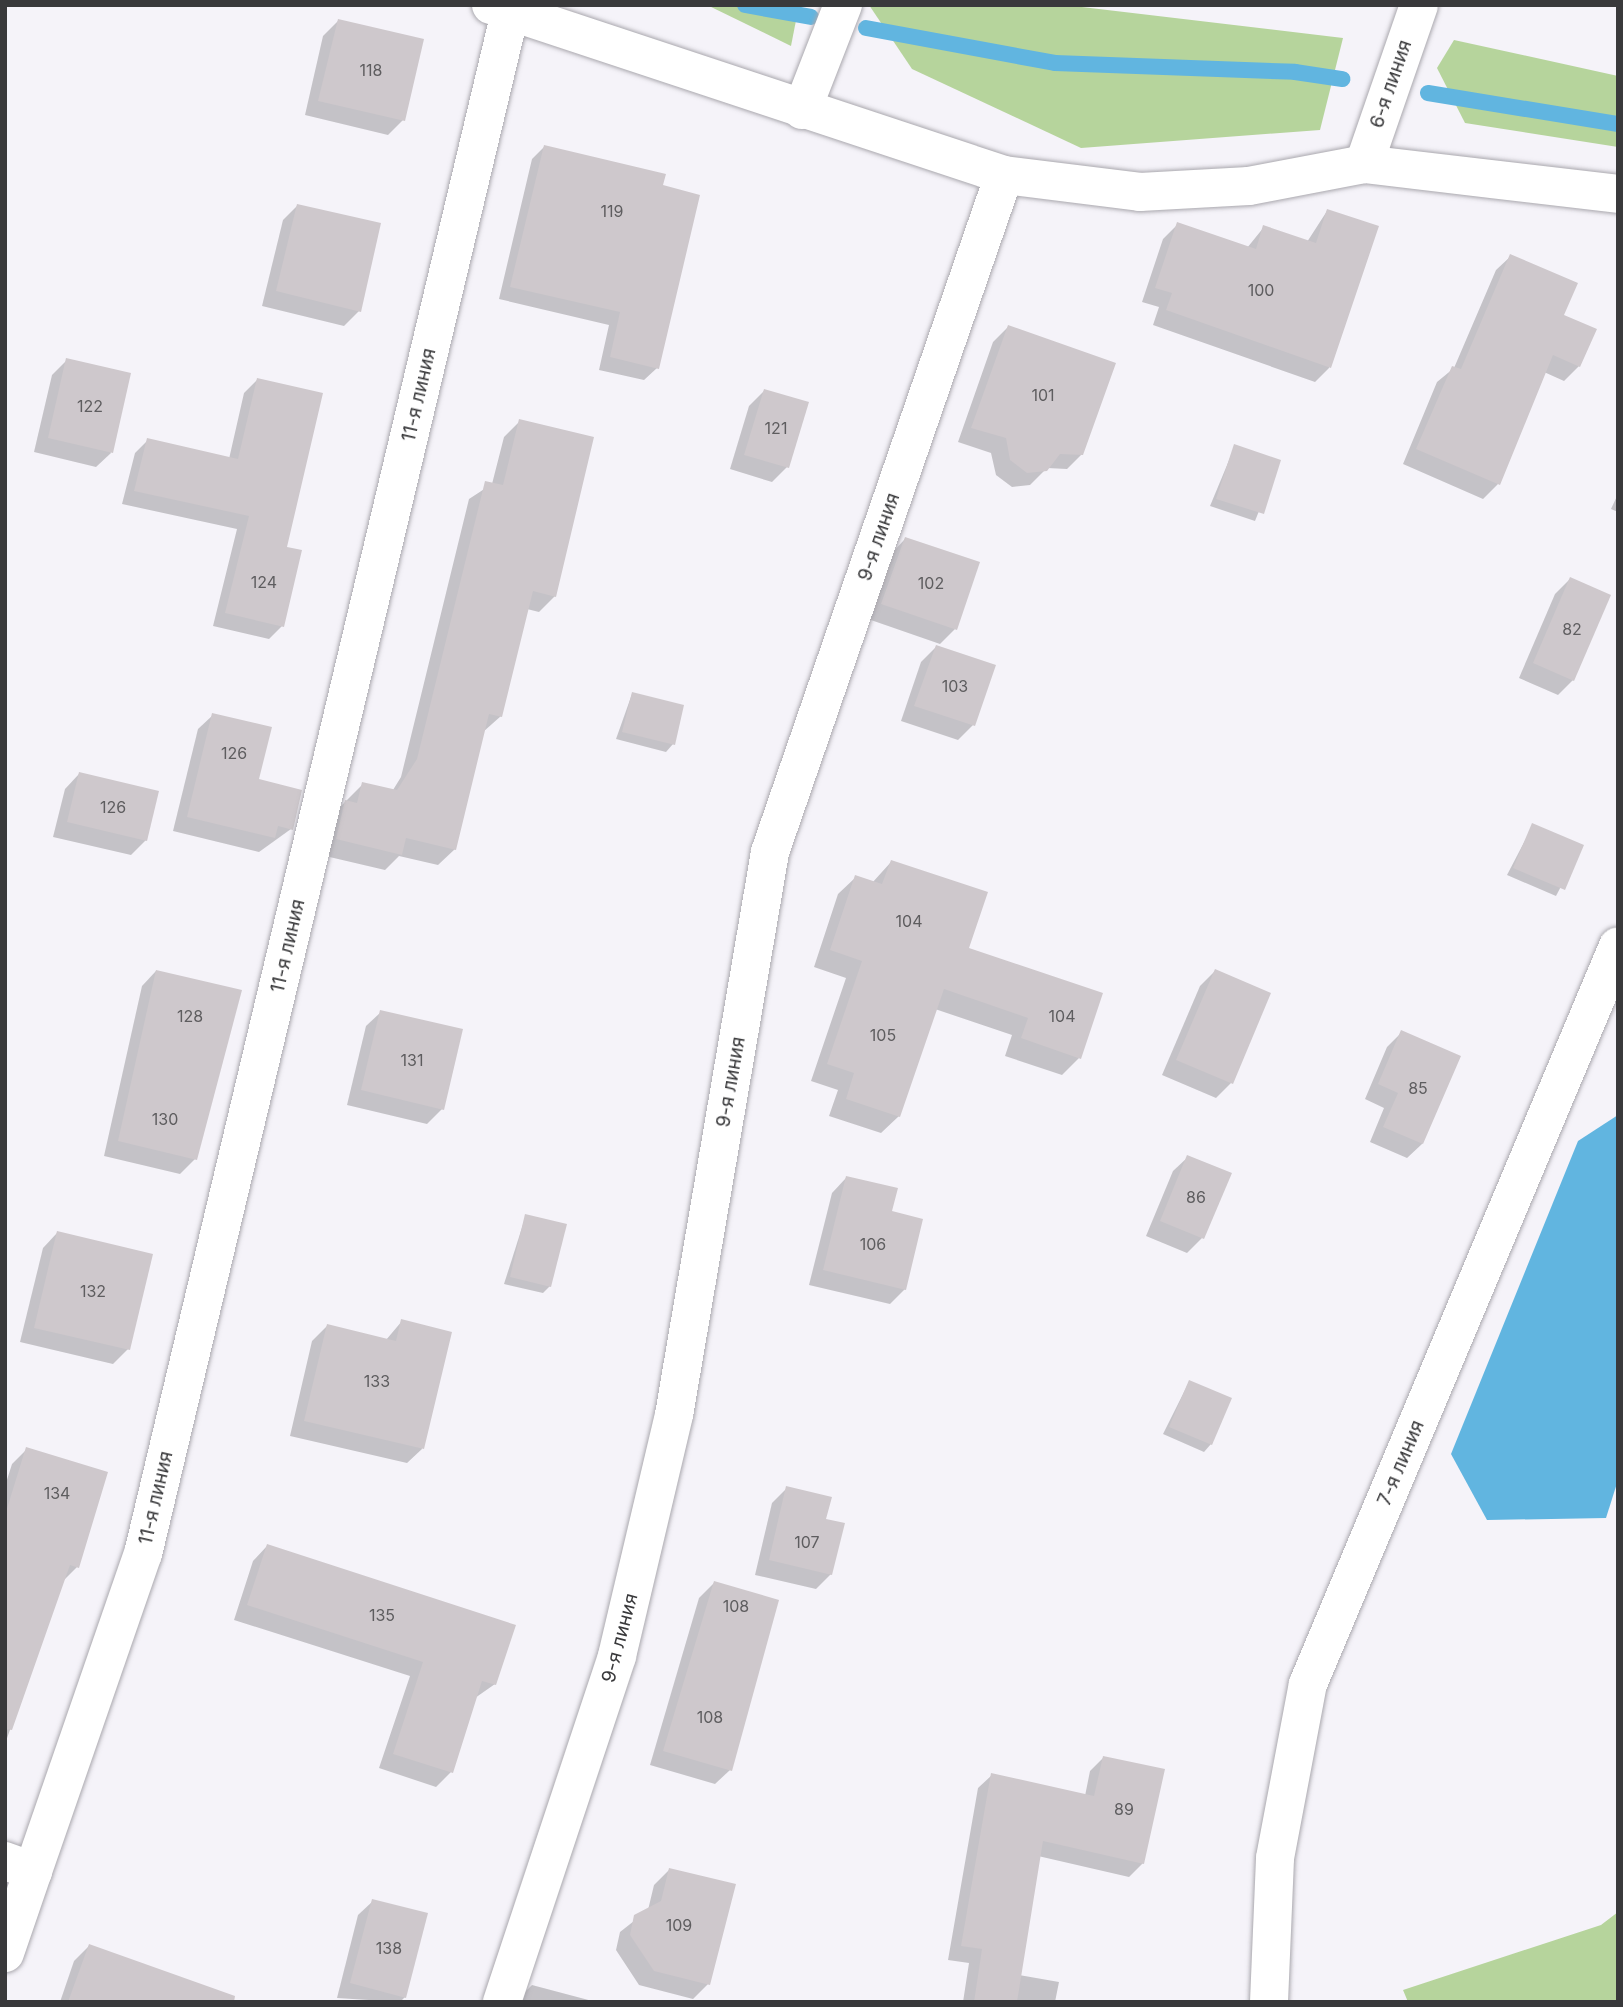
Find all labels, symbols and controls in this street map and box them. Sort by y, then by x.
street label: 6-я линия [1365,37,1417,131]
house number: 118 [360,60,382,80]
house number: 119 [601,201,623,221]
house number: 100 [1248,280,1274,300]
street label: 11-я линия [397,346,441,444]
house number: 101 [1031,385,1055,405]
house number: 122 [77,396,103,416]
house number: 121 [765,418,787,438]
street label: 9-я линия [853,490,905,584]
house number: 124 [251,572,277,592]
house number: 102 [918,573,944,593]
house number: 82 [1562,619,1582,639]
house number: 103 [942,676,968,696]
house number: 126 [221,743,247,763]
house number: 126 [100,797,126,817]
street label: 11-я линия [266,897,310,995]
house number: 104 [896,911,922,931]
house number: 128 [177,1006,203,1026]
house number: 104 [1049,1006,1075,1026]
house number: 105 [870,1025,896,1045]
street label: 9-я линия [712,1035,750,1129]
house number: 131 [401,1050,423,1070]
house number: 85 [1408,1078,1428,1098]
house number: 130 [152,1109,178,1129]
house number: 86 [1186,1187,1206,1207]
house number: 106 [860,1234,886,1254]
house number: 132 [80,1281,106,1301]
house number: 133 [364,1371,390,1391]
street label: 7-я линия [1373,1417,1429,1509]
street label: 11-я линия [134,1449,178,1547]
house number: 134 [44,1483,70,1503]
house number: 107 [794,1532,820,1552]
street label: 9-я линия [597,1591,643,1685]
house number: 108 [723,1596,749,1616]
house number: 135 [369,1605,395,1625]
house number: 108 [697,1707,723,1727]
house number: 89 [1114,1799,1134,1819]
house number: 109 [666,1915,692,1935]
house number: 138 [376,1938,402,1958]

